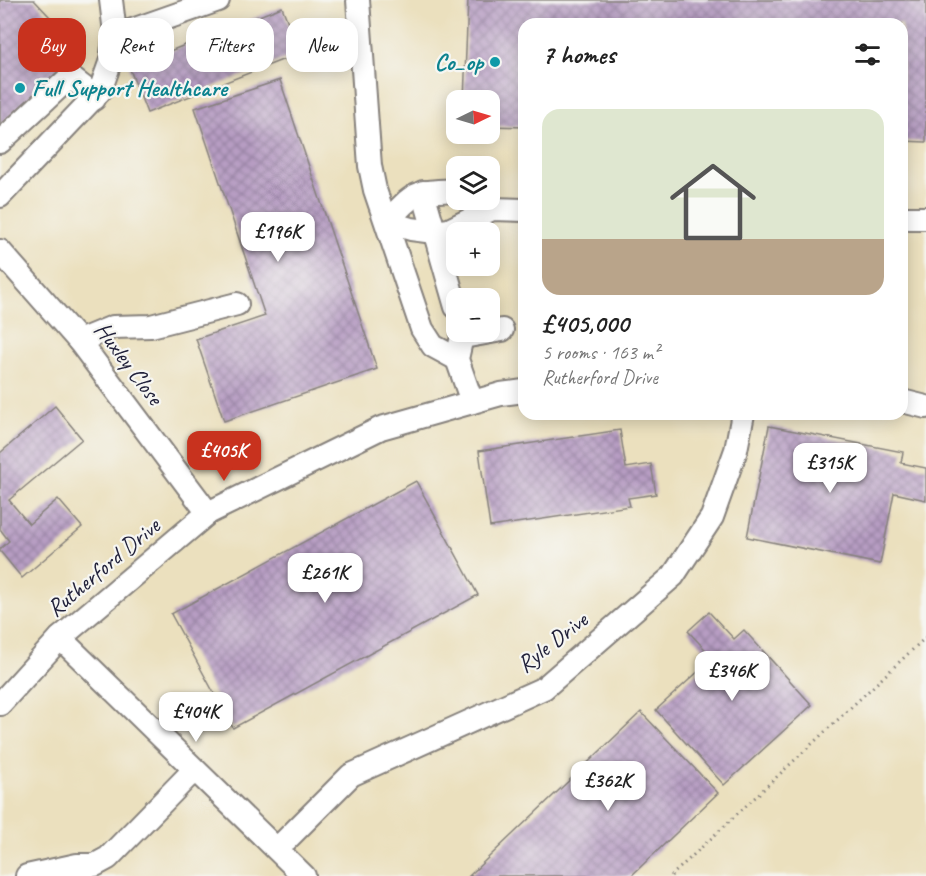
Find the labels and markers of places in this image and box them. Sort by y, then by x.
place label: Co_op [434,47,485,77]
marker: Co_op [488,55,502,69]
place label: Full Support Healthcare [32,73,229,103]
marker: Full Support Healthcare [13,81,27,95]
pin: £196K [236,212,320,263]
pin: £405K [182,431,266,482]
pin: £315K [788,443,872,494]
pin: £261K [283,553,367,604]
pin: £346K [690,651,774,702]
pin: £404K [154,692,238,743]
pin: £362K [566,761,650,812]

